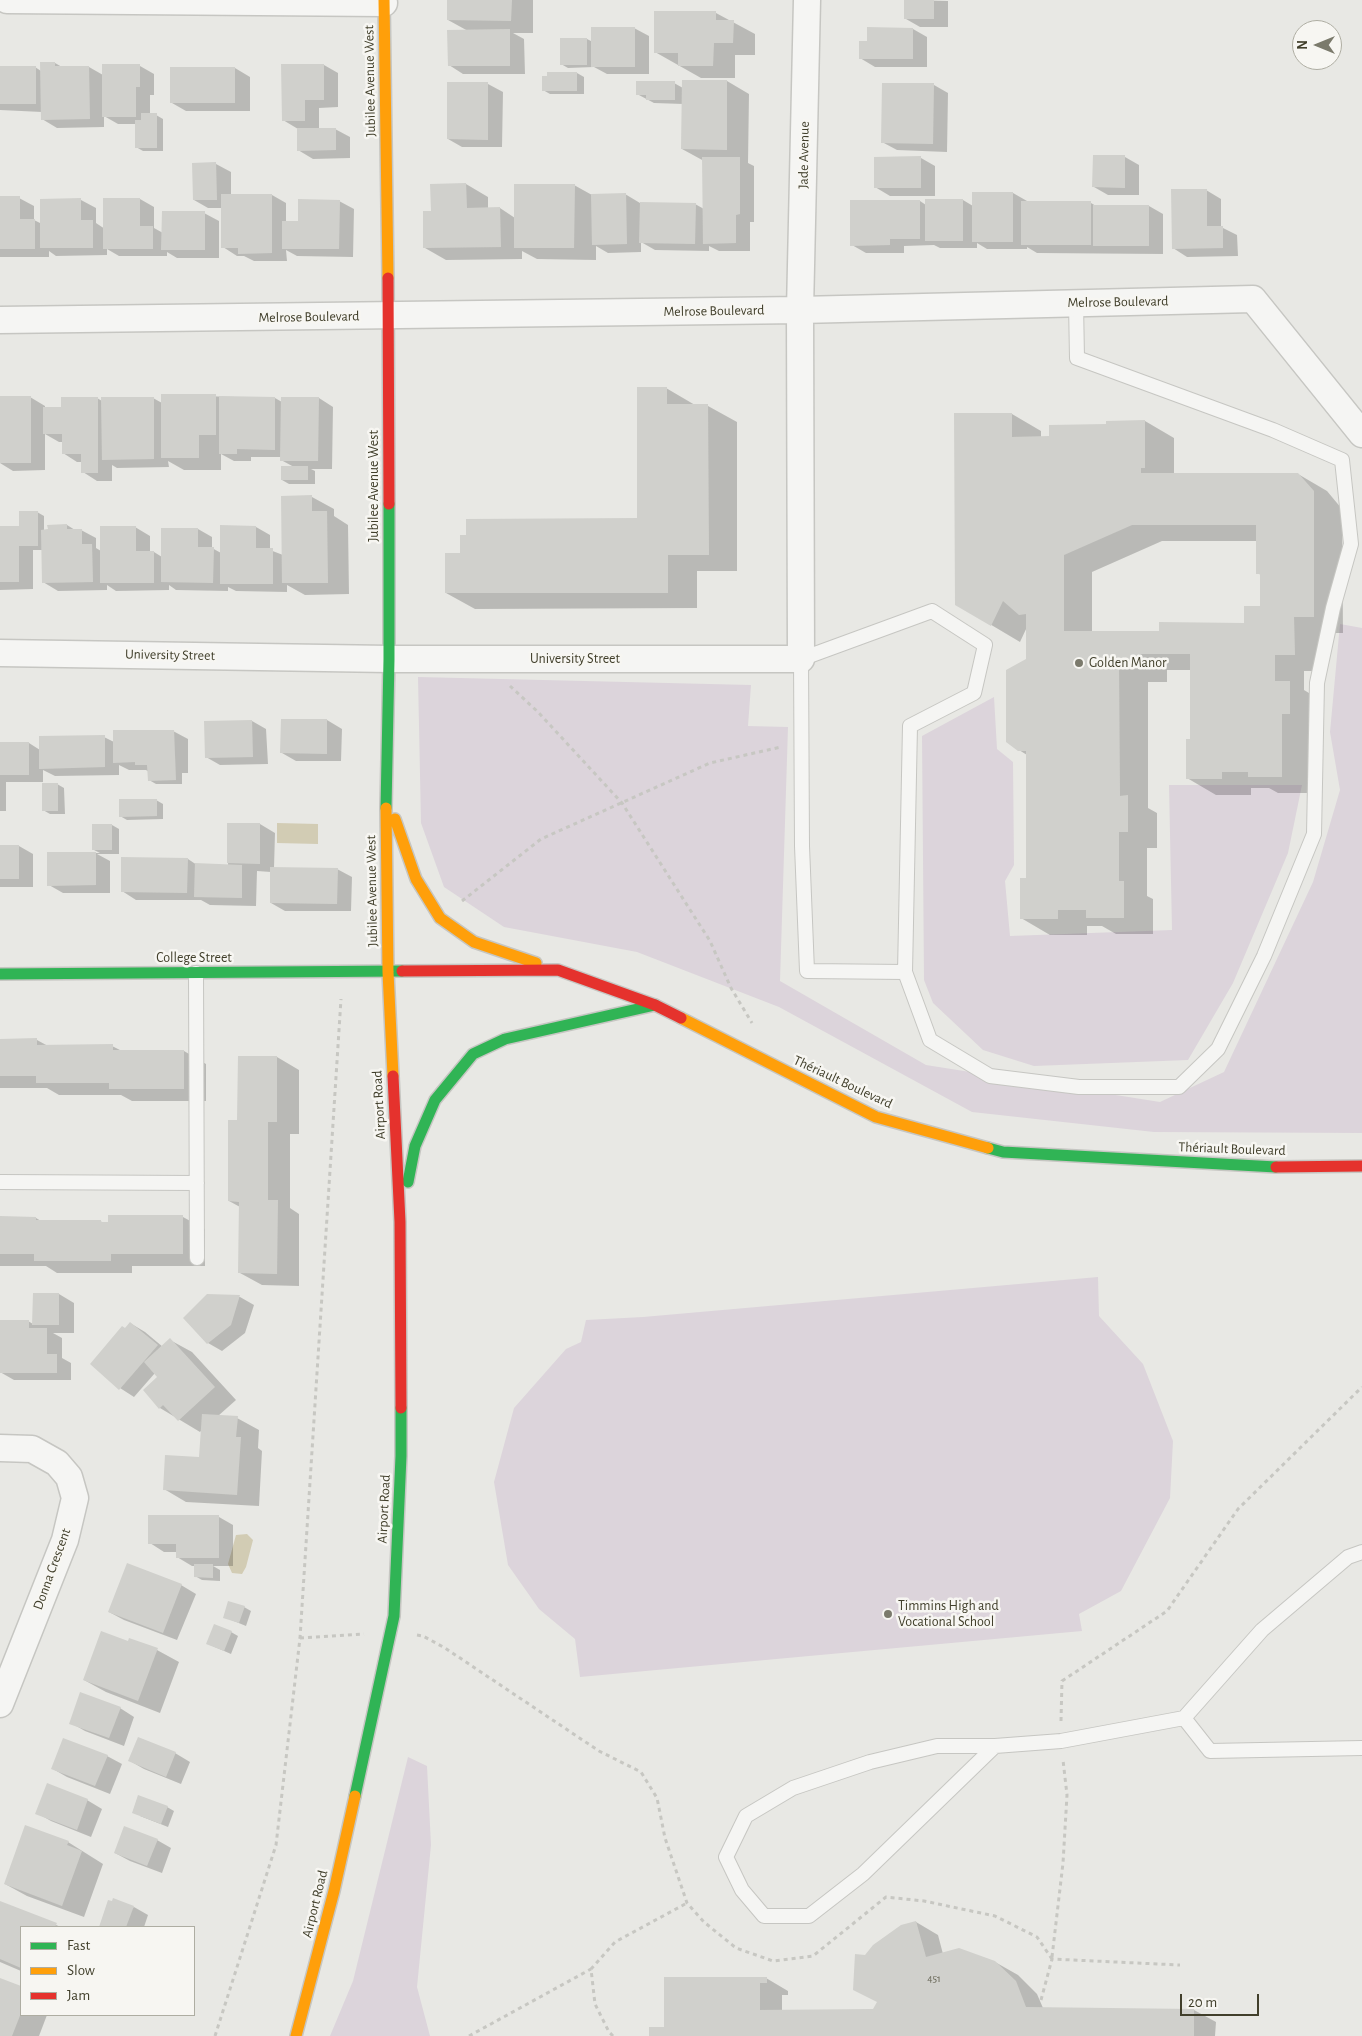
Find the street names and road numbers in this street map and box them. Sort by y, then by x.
street label: Jubilee Avenue West [361,25,379,137]
street label: Jade Avenue [795,121,813,189]
street label: Melrose Boulevard [1067,293,1169,311]
street label: Melrose Boulevard [663,302,765,320]
street label: Melrose Boulevard [258,308,360,326]
street label: Jubilee Avenue West [366,430,382,542]
street label: University Street [125,646,215,664]
street label: University Street [530,651,620,667]
street label: Jubilee Avenue West [363,835,381,947]
street label: College Street [156,950,232,966]
street label: Thériault Boulevard [791,1052,895,1112]
street label: Airport Road [369,1070,389,1140]
street label: Thériault Boulevard [1178,1139,1286,1159]
street label: Airport Road [374,1474,394,1544]
street label: Donna Crescent [29,1526,75,1612]
street label: Airport Road [299,1868,331,1940]

